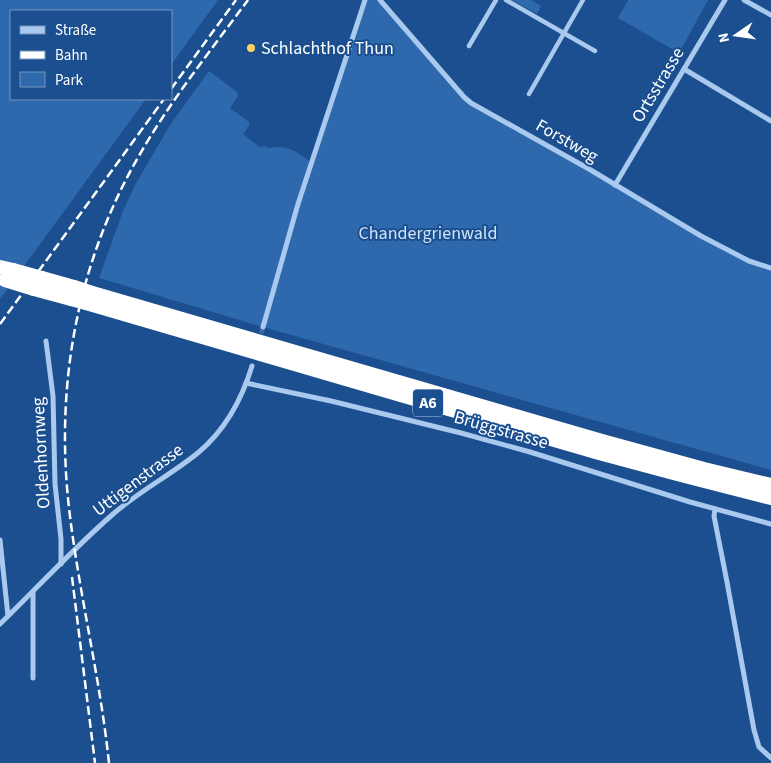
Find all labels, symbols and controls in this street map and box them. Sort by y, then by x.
legend [10,10,172,100]
north arrow [711,10,761,60]
text: Straße [55,20,96,41]
text: N [714,31,735,44]
place label: Schlachthof Thun [261,36,394,61]
marker: Schlachthof Thun [245,42,257,54]
street label: Ortsstrasse [626,43,690,127]
text: Bahn [55,45,88,66]
text: Park [55,70,84,91]
street label: Forstweg [531,113,603,169]
park label: Chandergrienwald [359,221,497,246]
road number: A6 [413,389,443,416]
street label: Oldenhornweg [26,397,56,509]
street label: Brüggstrasse [451,405,551,455]
street label: Uttigenstrasse [88,438,189,522]

